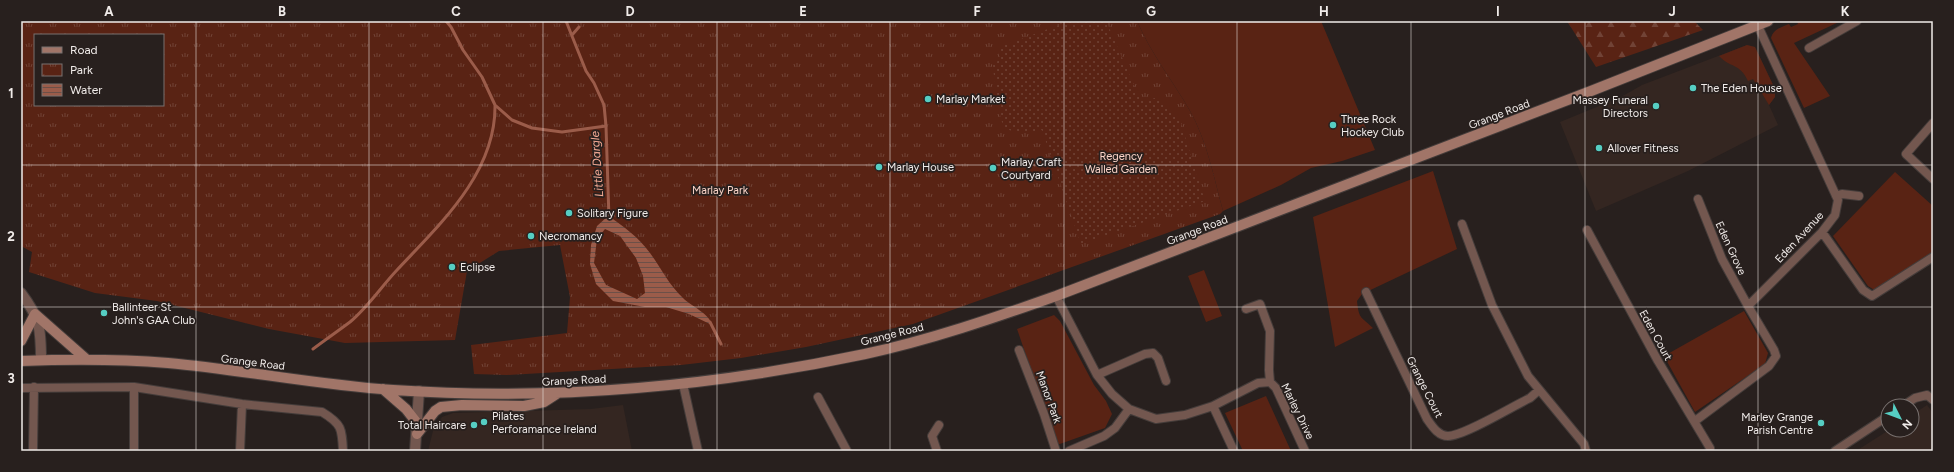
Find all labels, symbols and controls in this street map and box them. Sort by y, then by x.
text: A [104,4,114,19]
text: B [278,4,286,19]
text: C [451,4,461,19]
text: D [625,4,635,19]
text: E [799,4,807,19]
text: F [973,4,981,19]
text: G [1146,4,1156,19]
text: H [1319,4,1329,19]
text: I [1496,4,1500,19]
text: J [1668,4,1676,19]
text: K [1841,4,1850,19]
legend [34,34,164,106]
text: Road [70,43,98,57]
text: Park [70,63,93,77]
place label: The Eden House [1701,82,1782,95]
text: Water [70,83,102,97]
marker: The Eden House [1688,83,1698,93]
text: 1 [8,86,14,101]
place label: Marlay Market [936,93,1005,106]
marker: Marlay Market [923,94,933,104]
place label: Massey Funeral Directors [1573,94,1648,120]
street label: Grange Road [1467,97,1532,132]
marker: Massey Funeral Directors [1651,101,1661,111]
place label: Three Rock Hockey Club [1341,113,1404,139]
marker: Three Rock Hockey Club [1328,120,1338,130]
water label: Little Dargle [588,130,606,197]
place label: Allover Fitness [1607,142,1679,155]
marker: Allover Fitness [1594,143,1604,153]
park label: Regency Walled Garden [1085,150,1157,176]
place label: Marlay Craft Courtyard [1001,156,1062,182]
place label: Marlay House [887,161,954,174]
marker: Marlay House [874,162,884,172]
marker: Marlay Craft Courtyard [988,163,998,173]
park label: Marlay Park [692,184,749,197]
place label: Solitary Figure [577,207,648,220]
marker: Solitary Figure [564,208,574,218]
street label: Eden Avenue [1772,209,1826,266]
street label: Grange Road [1165,213,1230,248]
street label: Eden Grove [1712,219,1749,277]
text: 2 [7,229,15,244]
place label: Necromancy [539,230,602,243]
marker: Necromancy [526,231,536,241]
place label: Eclipse [460,261,495,274]
marker: Eclipse [447,262,457,272]
place label: Ballinteer St John's GAA Club [112,301,195,327]
marker: Ballinteer St John's GAA Club [99,308,109,318]
street label: Eden Court [1636,308,1675,363]
street label: Grange Road [859,320,925,349]
street label: Grange Road [220,352,286,373]
street label: Grange Court [1403,354,1446,420]
street label: Manor Park [1033,369,1064,426]
text: 3 [7,371,15,386]
street label: Grange Road [542,372,606,389]
street label: Marley Drive [1278,381,1317,441]
north arrow [1880,398,1920,438]
place label: Pilates Perforamance Ireland [492,410,597,436]
place label: Marley Grange Parish Centre [1741,411,1813,437]
marker: Pilates Perforamance Ireland [479,417,489,427]
text: N [1899,417,1915,432]
marker: Marley Grange Parish Centre [1816,418,1826,428]
place label: Total Haircare [398,419,466,432]
marker: Total Haircare [469,420,479,430]

